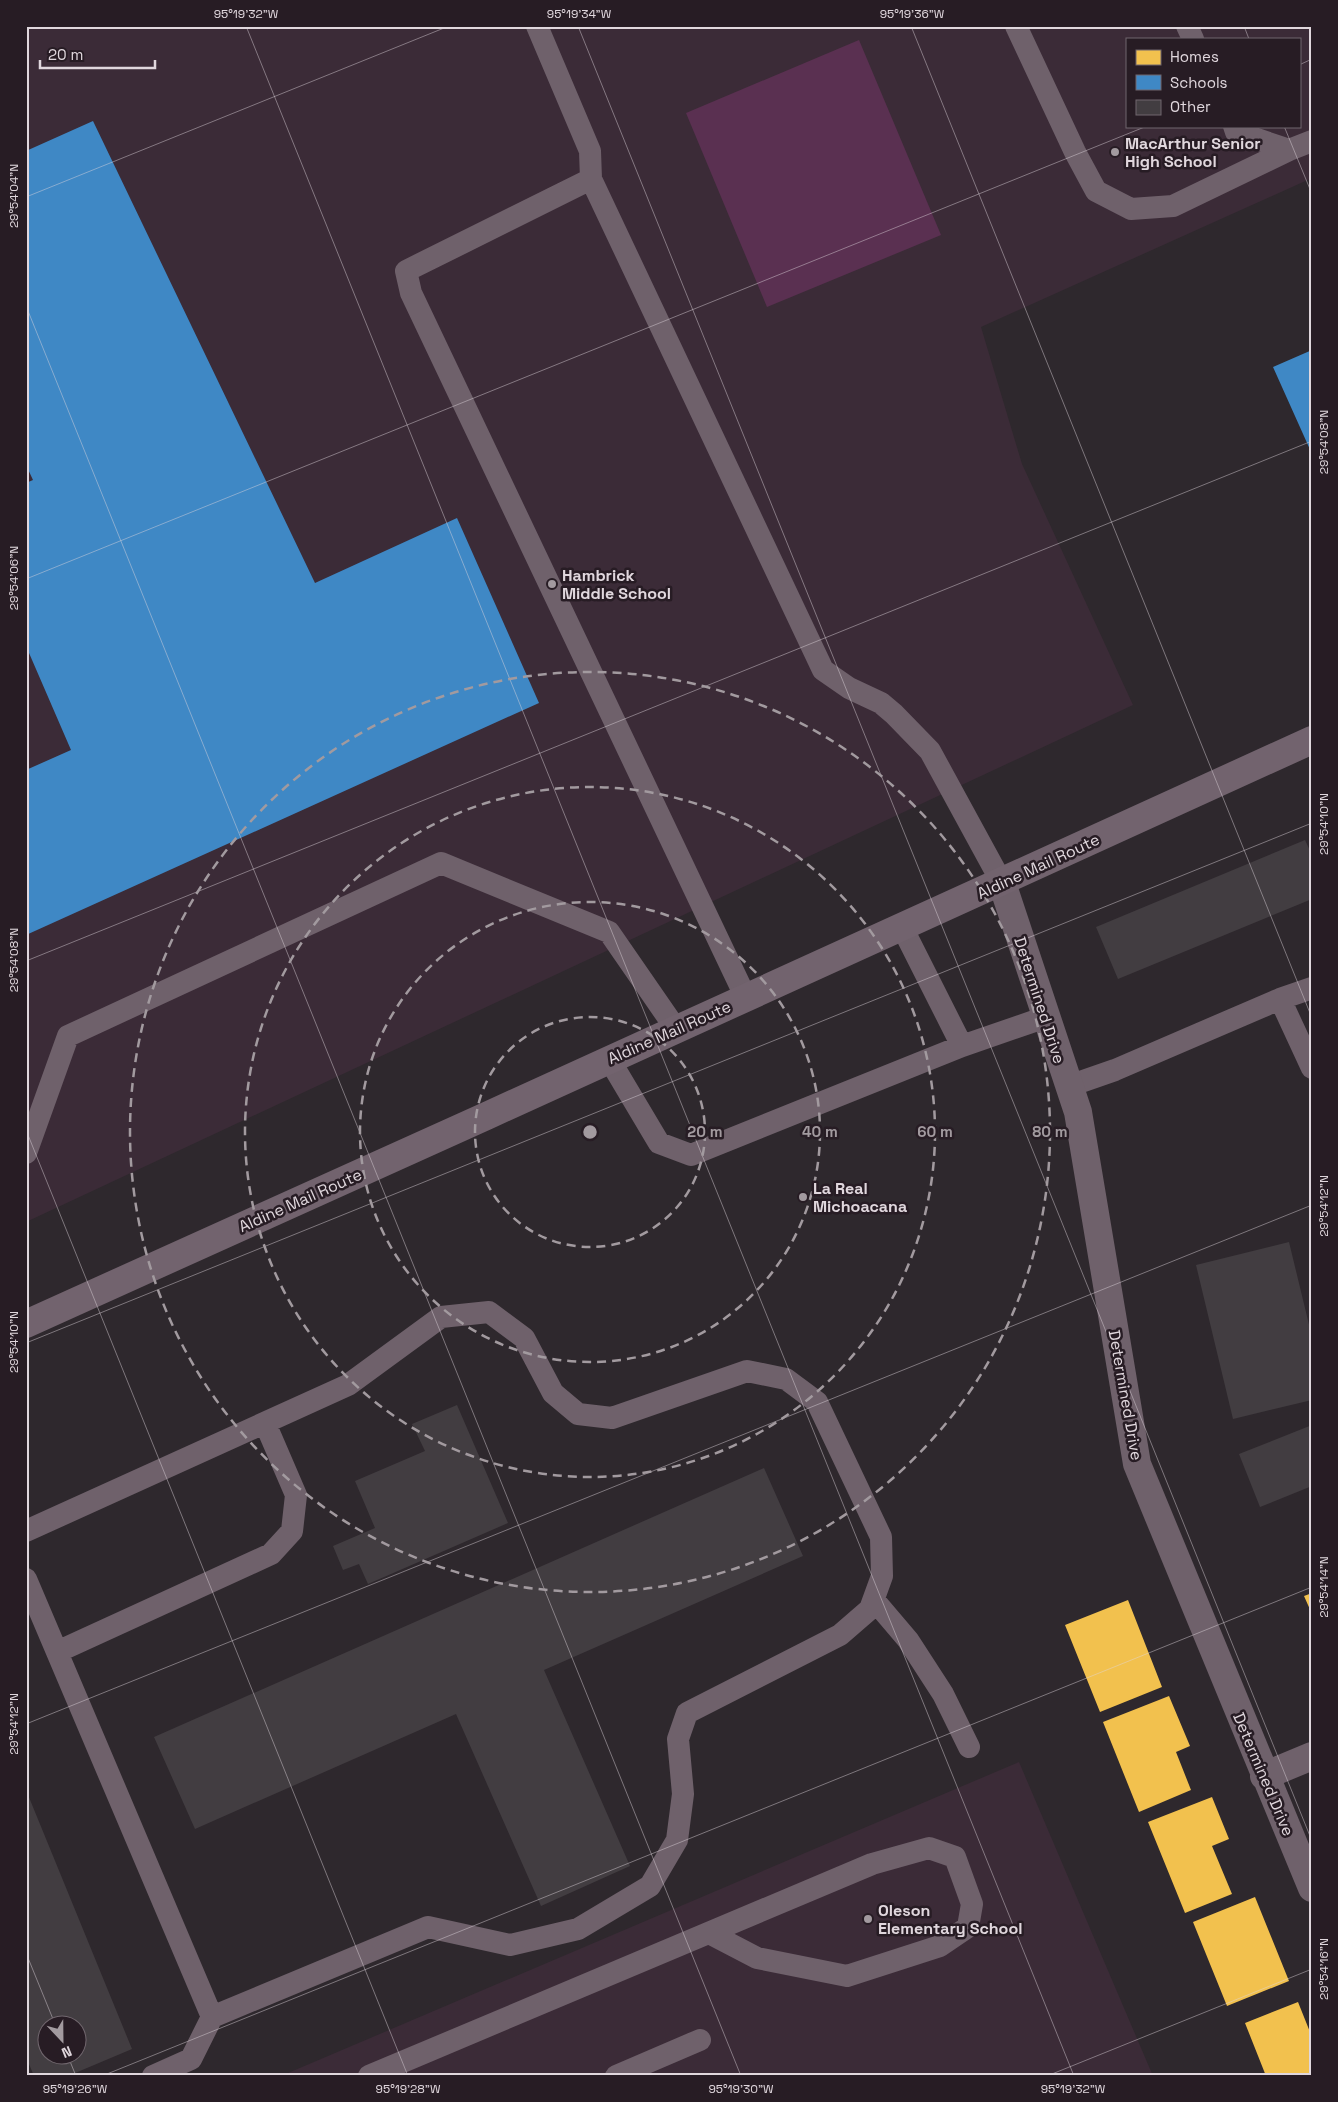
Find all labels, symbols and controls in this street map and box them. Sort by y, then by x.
text: 95°19'32"W [214,6,279,22]
text: 95°19'34"W [547,6,612,22]
text: 95°19'36"W [880,6,945,22]
scale bar [40,38,155,70]
legend [1126,38,1300,128]
text: 20 m [48,45,83,64]
text: Homes [1170,47,1219,66]
text: Schools [1170,73,1228,92]
text: Other [1170,97,1211,116]
place label: MacArthur Senior High School [1125,133,1261,172]
marker: MacArthur Senior High School [1109,146,1121,158]
text: 29°54'04"N [6,164,22,228]
text: 29°54'08"N [1316,410,1332,474]
text: 29°54'06"N [6,546,22,610]
place label: Hambrick Middle School [562,565,671,604]
marker: Hambrick Middle School [546,578,558,590]
text: 29°54'10"N [1316,793,1332,855]
street label: Aldine Mail Route [974,829,1103,904]
text: 29°54'08"N [6,928,22,992]
street label: Determined Drive [1009,934,1070,1066]
street label: Aldine Mail Route [604,996,734,1069]
text: 20 m [687,1122,723,1141]
text: 40 m [802,1122,838,1141]
text: 60 m [917,1122,953,1141]
text: 80 m [1032,1122,1068,1141]
centre of rings [581,1123,599,1141]
street label: Aldine Mail Route [235,1164,365,1237]
text: 29°54'12"N [1316,1175,1332,1237]
place label: La Real Michoacana [813,1178,907,1217]
marker: La Real Michoacana [797,1191,809,1203]
text: 29°54'10"N [6,1311,22,1373]
street label: Determined Drive [1104,1328,1147,1462]
text: 29°54'14"N [1316,1556,1332,1618]
text: 29°54'12"N [6,1693,22,1755]
street label: Determined Drive [1228,1709,1299,1839]
place label: Oleson Elementary School [878,1900,1022,1939]
marker: Oleson Elementary School [862,1913,874,1925]
text: 29°54'16"N [1316,1938,1332,2000]
north arrow [38,2014,88,2064]
text: N [59,2042,75,2062]
text: 95°19'26"W [43,2081,108,2097]
text: 95°19'28"W [376,2081,441,2097]
text: 95°19'30"W [708,2081,774,2097]
text: 95°19'32"W [1041,2081,1106,2097]

